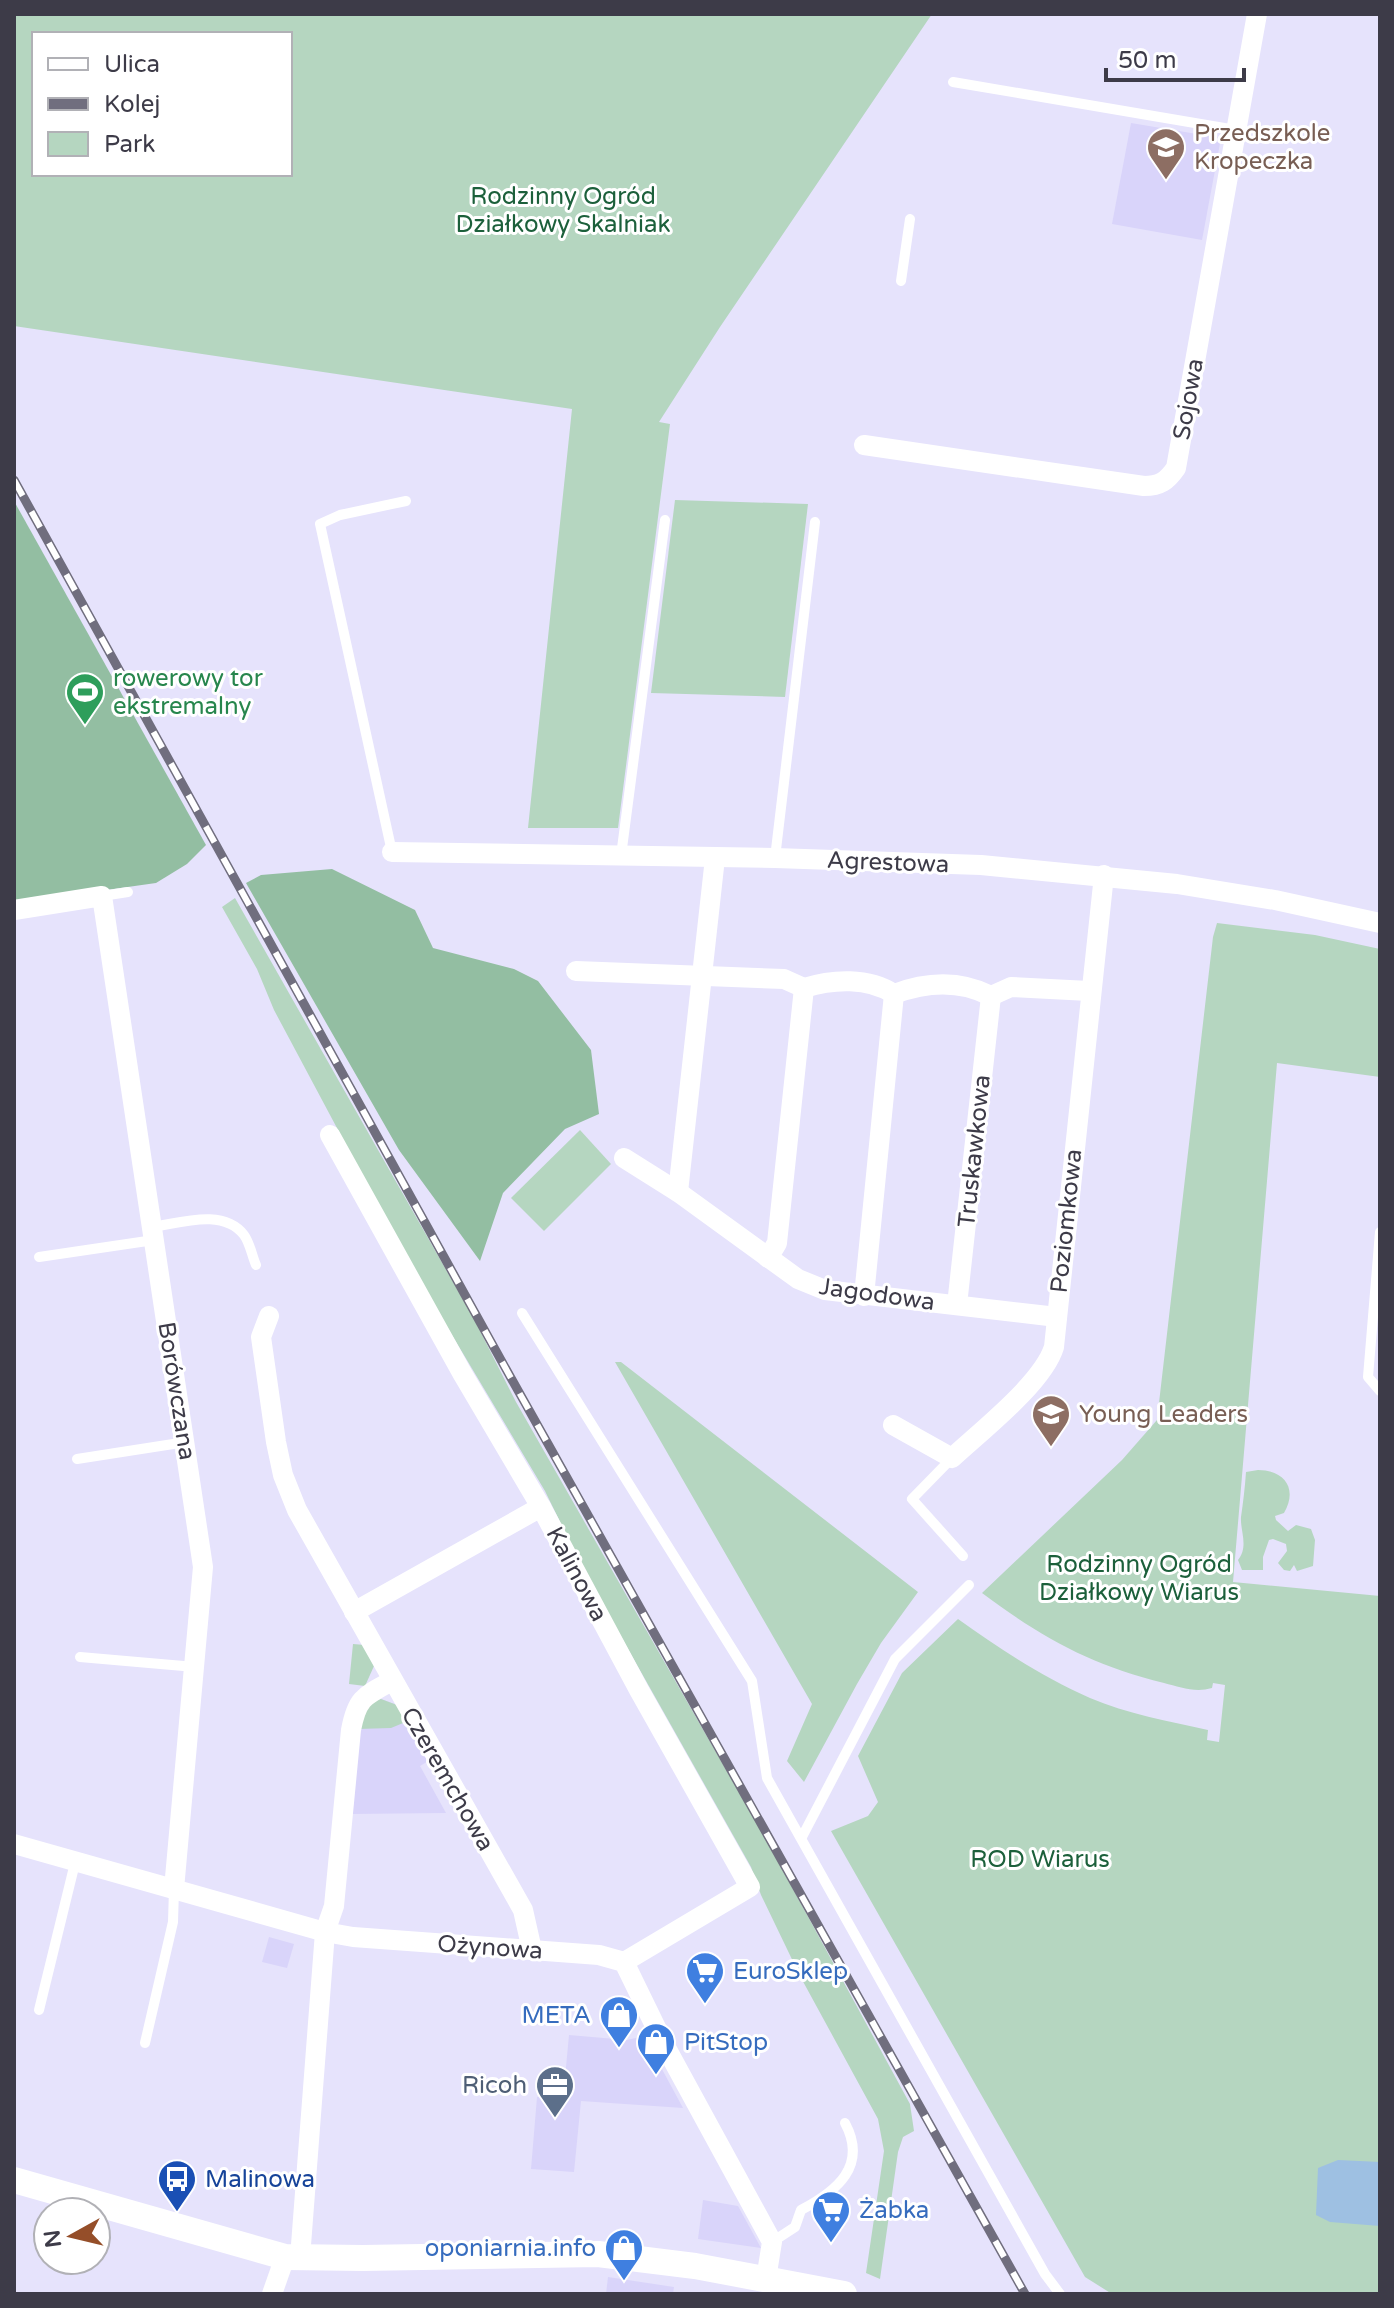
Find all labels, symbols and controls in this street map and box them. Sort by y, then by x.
legend [32,32,292,176]
scale bar [1106,32,1244,82]
text: 50 m [1118,46,1176,75]
text: Ulica [104,50,160,79]
text: Kolej [104,90,160,119]
place label: Przedszkole Kropeczka [1194,119,1330,176]
school or university icon: Przedszkole Kropeczka [1145,126,1187,181]
text: Park [104,130,155,159]
park label: Rodzinny Ogród Działkowy Skalniak [455,182,671,239]
street label: Sojowa [1167,356,1210,442]
place label: rowerowy tor ekstremalny [113,664,264,721]
sports icon: rowerowy tor ekstremalny [64,671,106,726]
street label: Agrestowa [826,846,950,879]
street label: Truskawkowa [952,1073,997,1229]
street label: Poziomkowa [1045,1148,1088,1294]
street label: Jagodowa [817,1272,937,1317]
street label: Borówczana [151,1320,202,1462]
school or university icon: Young Leaders [1030,1393,1072,1448]
place label: Young Leaders [1079,1400,1248,1429]
street label: Kalinowa [540,1522,614,1626]
park label: Rodzinny Ogród Działkowy Wiarus [1039,1550,1239,1607]
street label: Czeremchowa [395,1702,500,1856]
park label: ROD Wiarus [970,1845,1110,1874]
street label: Ożynowa [436,1929,544,1966]
supermarket icon: EuroSklep [684,1950,726,2005]
place label: EuroSklep [733,1957,848,1986]
shop icon: META [598,1994,640,2049]
place label: META [521,2001,591,2030]
shop icon: PitStop [635,2021,677,2076]
place label: PitStop [684,2028,768,2057]
office icon: Ricoh [534,2064,576,2119]
place label: Ricoh [462,2071,527,2100]
bus stop icon: Malinowa [156,2158,198,2213]
place label: Malinowa [205,2165,315,2194]
supermarket icon: Żabka [810,2189,852,2244]
north arrow [32,2196,112,2276]
place label: Żabka [859,2196,929,2225]
shop icon: oponiarnia.info [603,2227,645,2282]
text: N [39,2228,67,2249]
place label: oponiarnia.info [425,2234,596,2263]

